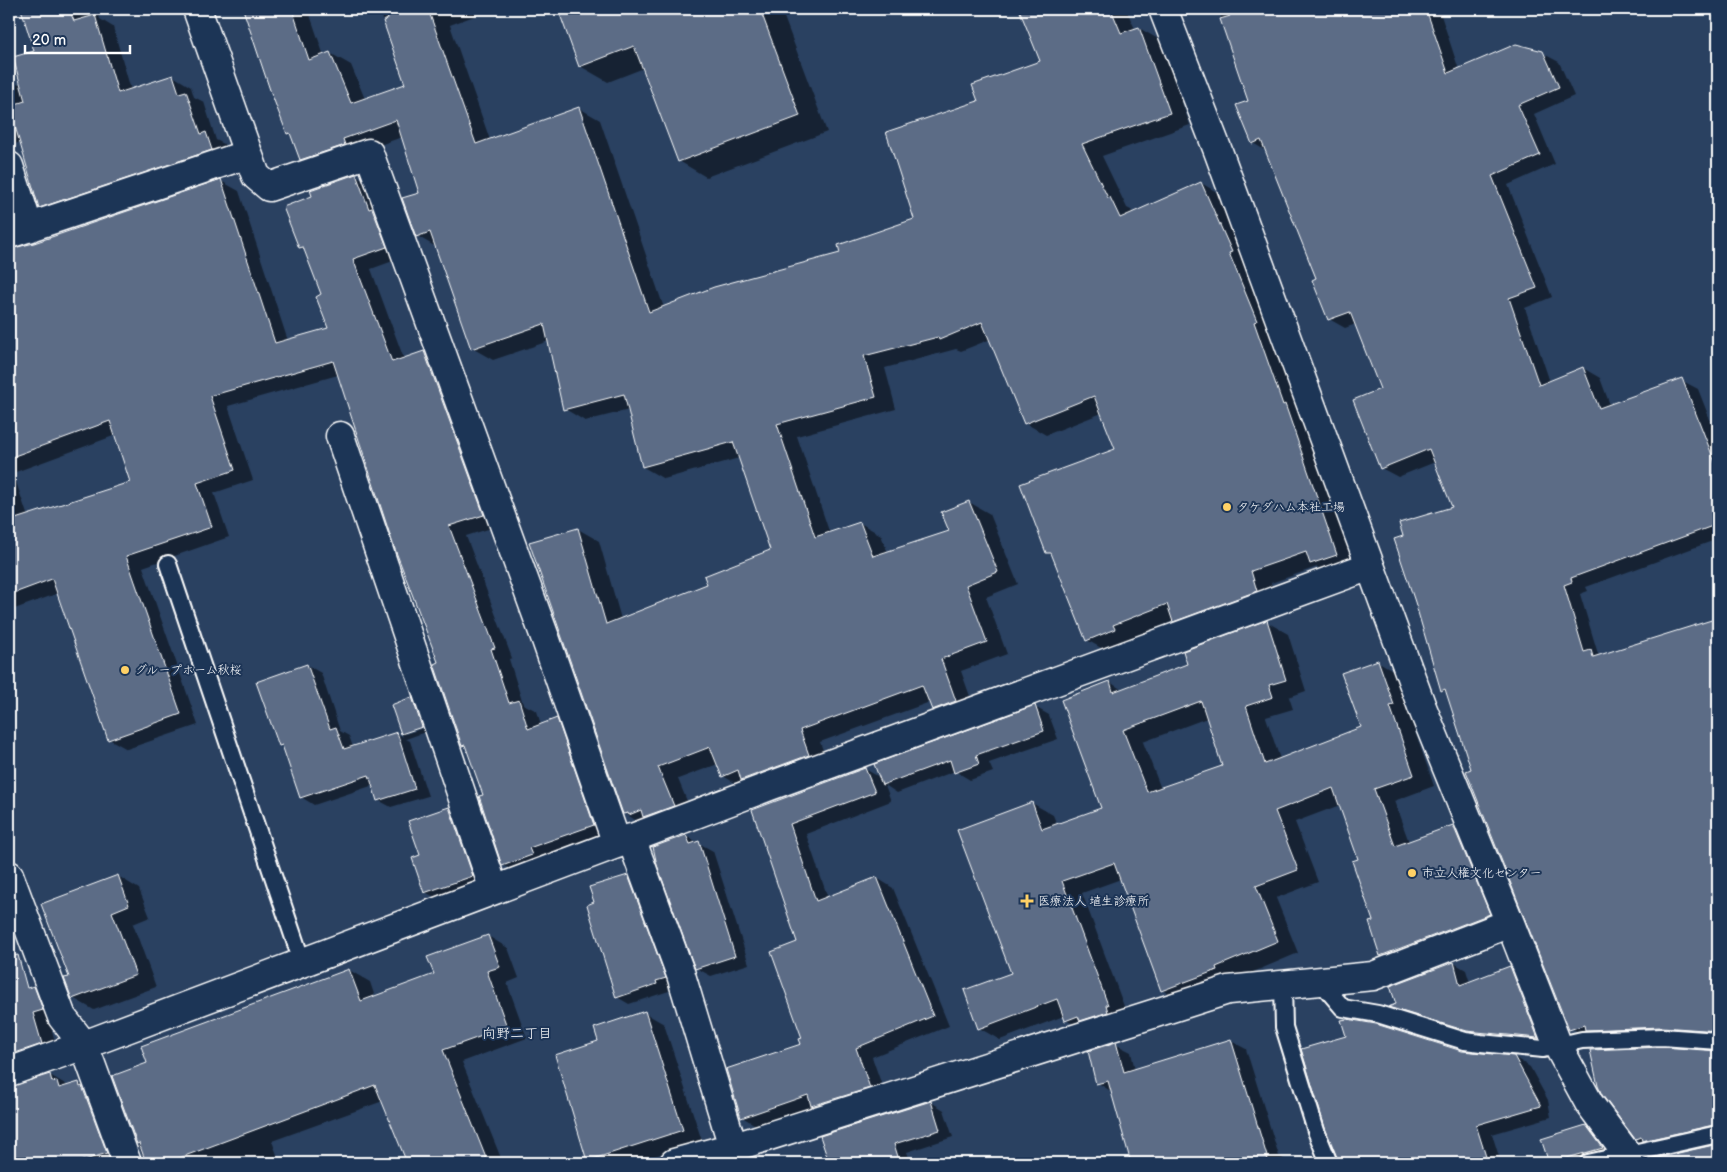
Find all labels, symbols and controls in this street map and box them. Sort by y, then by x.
scale bar [25,22,130,54]
text: 20 m [32,31,66,50]
place label: タケダハム本社工場 [1237,500,1345,515]
marker: タケダハム本社工場 [1221,501,1233,513]
place label: グループホーム秋桜 [135,663,242,678]
marker: グループホーム秋桜 [119,664,131,676]
place label: 市立人権文化センター [1422,866,1542,881]
marker: 市立人権文化センター [1406,867,1418,879]
marker: 医療法人 埴生診療所 [1020,894,1034,908]
place label: 医療法人 埴生診療所 [1038,894,1149,909]
district label: 向野二丁目 [482,1025,552,1042]

